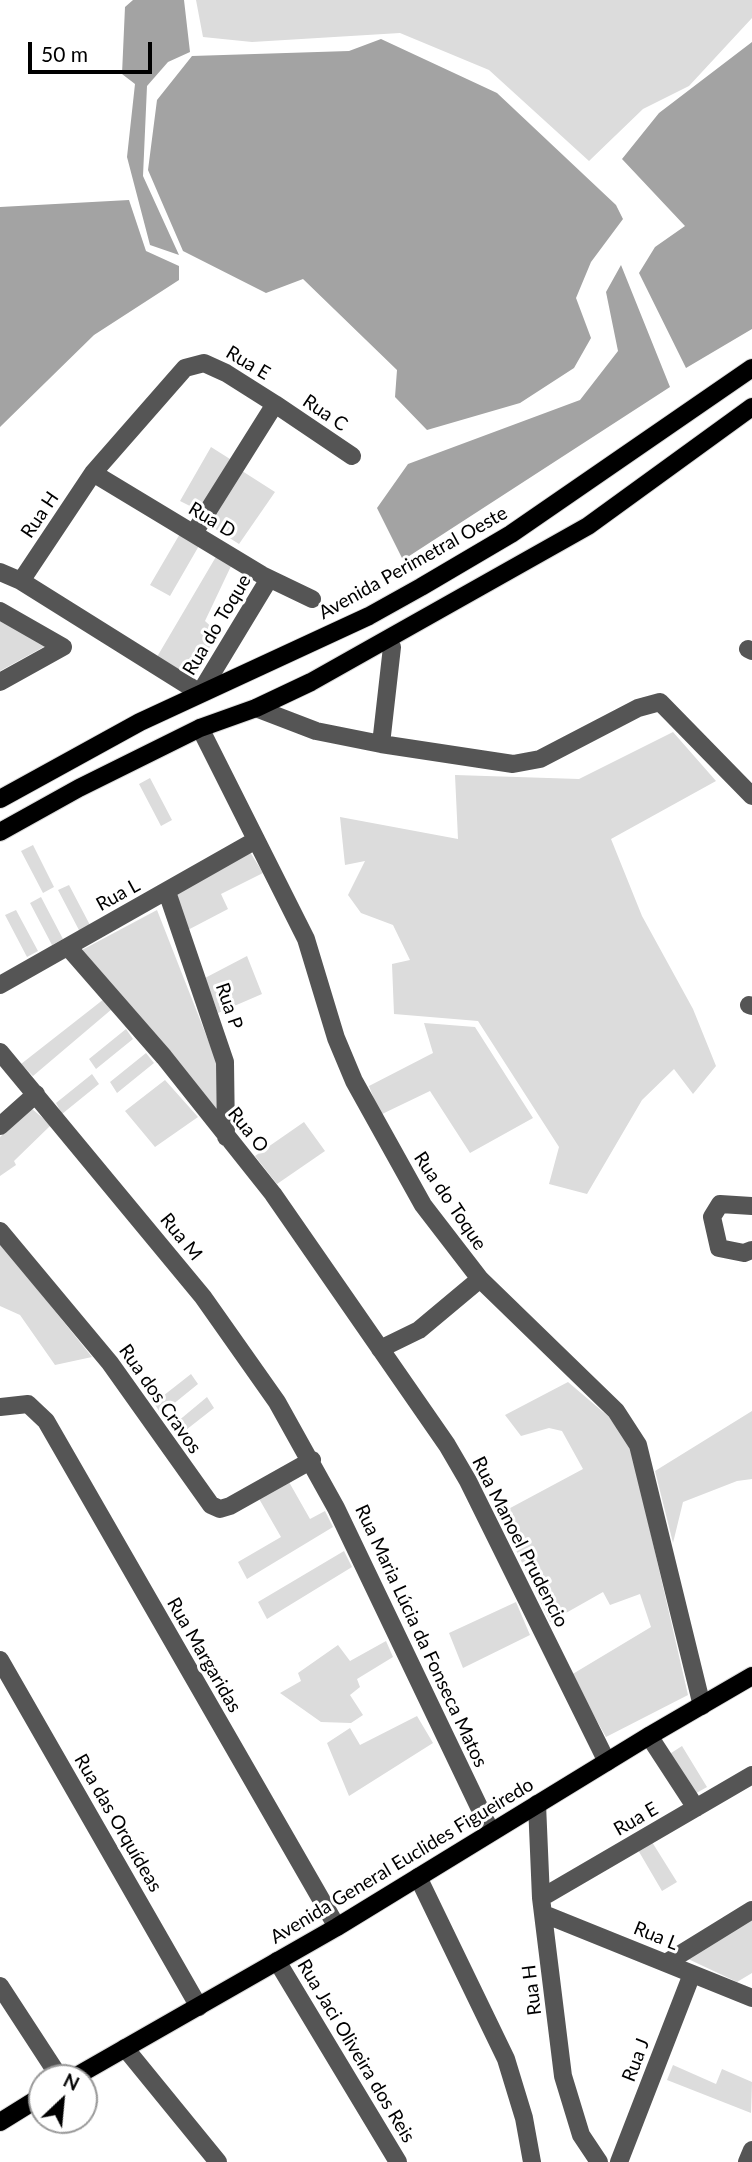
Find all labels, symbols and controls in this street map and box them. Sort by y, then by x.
scale bar [32,28,156,72]
text: 50 m [41,41,88,66]
street label: Rua E [222,341,274,385]
street label: Rua C [298,390,352,436]
street label: Rua H [16,488,64,542]
street label: Rua D [184,497,240,543]
street label: Avenida Perimetral Oeste [315,502,511,624]
street label: Rua do Toque [178,570,256,680]
street label: Rua L [92,874,144,916]
street label: Rua P [210,980,248,1032]
street label: Rua O [223,1103,273,1157]
street label: Rua do Toque [409,1148,491,1254]
street label: Rua M [155,1209,207,1265]
street label: Rua dos Cravos [114,1340,206,1458]
street label: Rua Manoel Prudencio [467,1453,573,1631]
street label: Rua Maria Lúcia da Fonseca Matos [350,1501,492,1771]
street label: Rua Margaridas [162,1593,246,1717]
street label: Rua das Orquídeas [69,1750,167,1896]
street label: Avenida General Euclides Figueiredo [266,1773,538,1949]
street label: Rua E [610,1797,662,1841]
street label: Rua L [630,1917,682,1955]
street label: Rua Jaci Oliveira dos Reis [292,1955,420,2147]
street label: Rua H [518,1963,546,2017]
street label: Rua J [617,2035,655,2085]
north arrow [28,2064,98,2134]
text: N [60,2068,83,2095]

